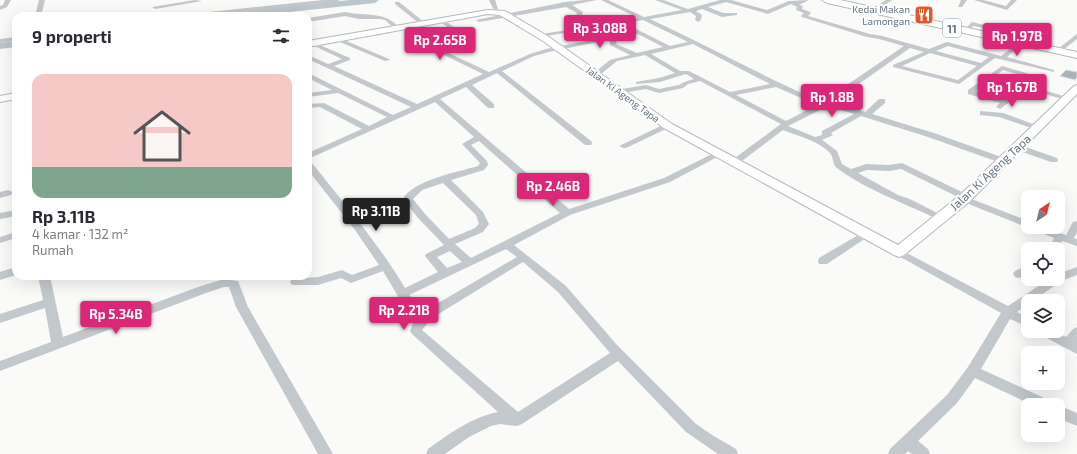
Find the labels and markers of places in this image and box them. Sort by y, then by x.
place label: Kedai Makan Lamongan [852,3,910,27]
restaurant icon: Kedai Makan Lamongan [913,4,935,26]
pin: Rp 3.08B [559,15,641,49]
pin: Rp 1.97B [976,23,1058,57]
pin: Rp 2.65B [399,27,481,61]
pin: Rp 1.67B [971,74,1053,108]
pin: Rp 1.8B [795,84,869,118]
pin: Rp 2.46B [512,173,594,207]
pin: Rp 3.11B [335,198,417,232]
pin: Rp 2.21B [363,297,445,331]
pin: Rp 5.34B [75,301,157,335]

